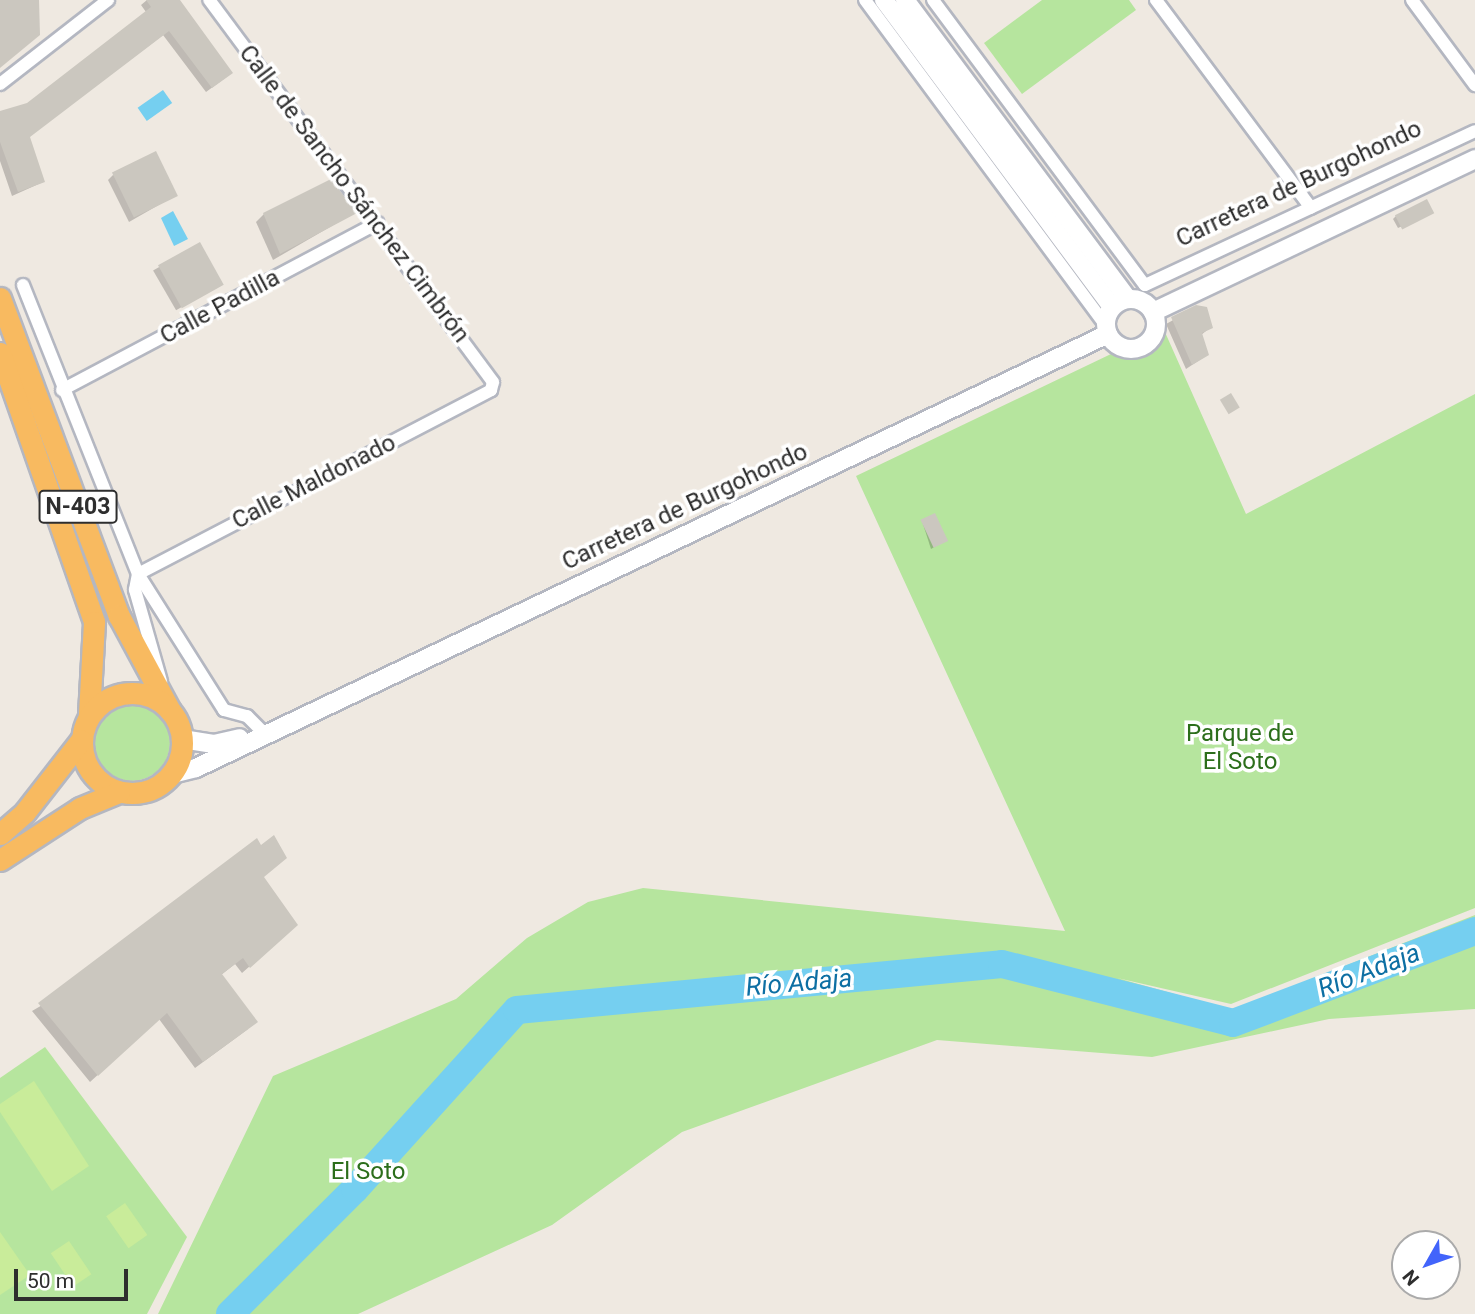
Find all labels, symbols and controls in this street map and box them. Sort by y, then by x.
street label: Calle de Sancho Sánchez Cimbrón [233,40,475,348]
street label: Carretera de Burgohondo [1172,114,1426,254]
street label: Calle Padilla [155,263,285,351]
street label: Calle Maldonado [227,428,401,536]
street label: Carretera de Burgohondo [558,437,812,577]
road number: N-403 [38,488,118,526]
park label: Parque de El Soto [1186,720,1294,776]
water label: Río Adaja [1314,937,1424,1005]
water label: Río Adaja [744,963,854,1003]
park label: El Soto [331,1158,405,1186]
north arrow [1391,1230,1461,1300]
scale bar [18,1254,131,1298]
text: N [1398,1265,1424,1290]
text: 50 m [27,1269,74,1293]

